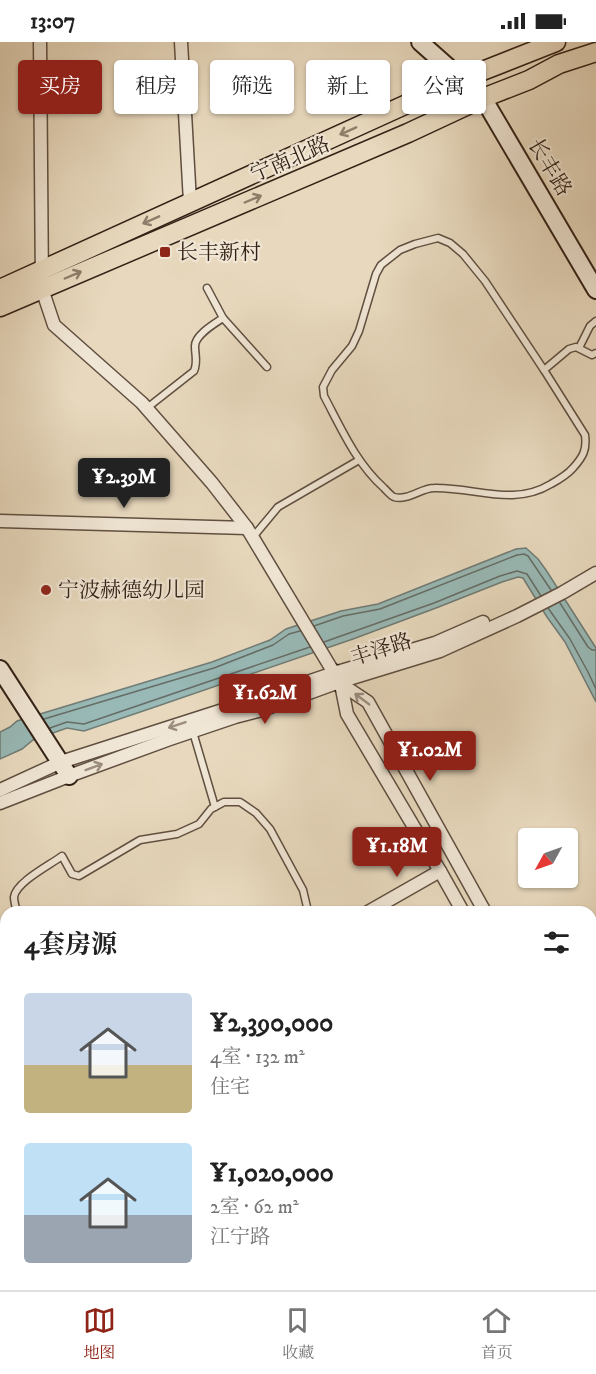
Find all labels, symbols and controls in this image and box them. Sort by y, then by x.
text: 13:07 [30,8,75,35]
chip: 买房 [18,60,102,114]
chip: 租房 [114,60,198,114]
chip: 筛选 [210,60,294,114]
chip: 新上 [306,60,390,114]
chip: 公寓 [402,60,486,114]
one-way arrow [339,126,357,137]
street label: 宁南北路 [247,132,334,188]
street label: 长丰路 [522,134,577,201]
one-way arrow [243,193,261,204]
one-way arrow [143,215,161,226]
place label: 长丰新村 [177,240,261,266]
marker: 长丰新村 [158,245,172,259]
one-way arrow [63,269,82,280]
pin: ¥2.39M [75,458,173,509]
text: ¥2.39M [92,465,156,490]
place label: 宁波赫德幼儿园 [58,578,205,604]
marker: 宁波赫德幼儿园 [39,583,53,597]
street label: 丰泽路 [347,628,415,672]
pin: ¥1.62M [216,674,314,725]
text: ¥1.62M [233,681,297,706]
one-way arrow [354,692,370,705]
one-way arrow [168,720,187,731]
pin: ¥1.02M [381,731,479,782]
text: ¥1.02M [398,738,462,763]
one-way arrow [84,760,103,771]
pin: ¥1.18M [348,827,446,878]
north arrow [518,828,578,888]
map controls [518,828,578,888]
text: ¥1.18M [366,834,428,859]
icon: filters [540,926,573,959]
text: 4套房源 [24,929,117,962]
text: ¥2,390,000 [210,1007,333,1040]
icon: home [72,1017,144,1089]
text: 4室 · 132 m² [210,1045,305,1070]
text: 住宅 [210,1075,250,1100]
text: ¥1,020,000 [210,1157,334,1190]
icon: home [72,1167,144,1239]
text: 2室 · 62 m² [210,1195,299,1220]
text: 江宁路 [210,1225,270,1250]
tab: 地图 [83,1304,116,1363]
tab: 收藏 [281,1304,314,1363]
tab: 首页 [480,1304,513,1363]

